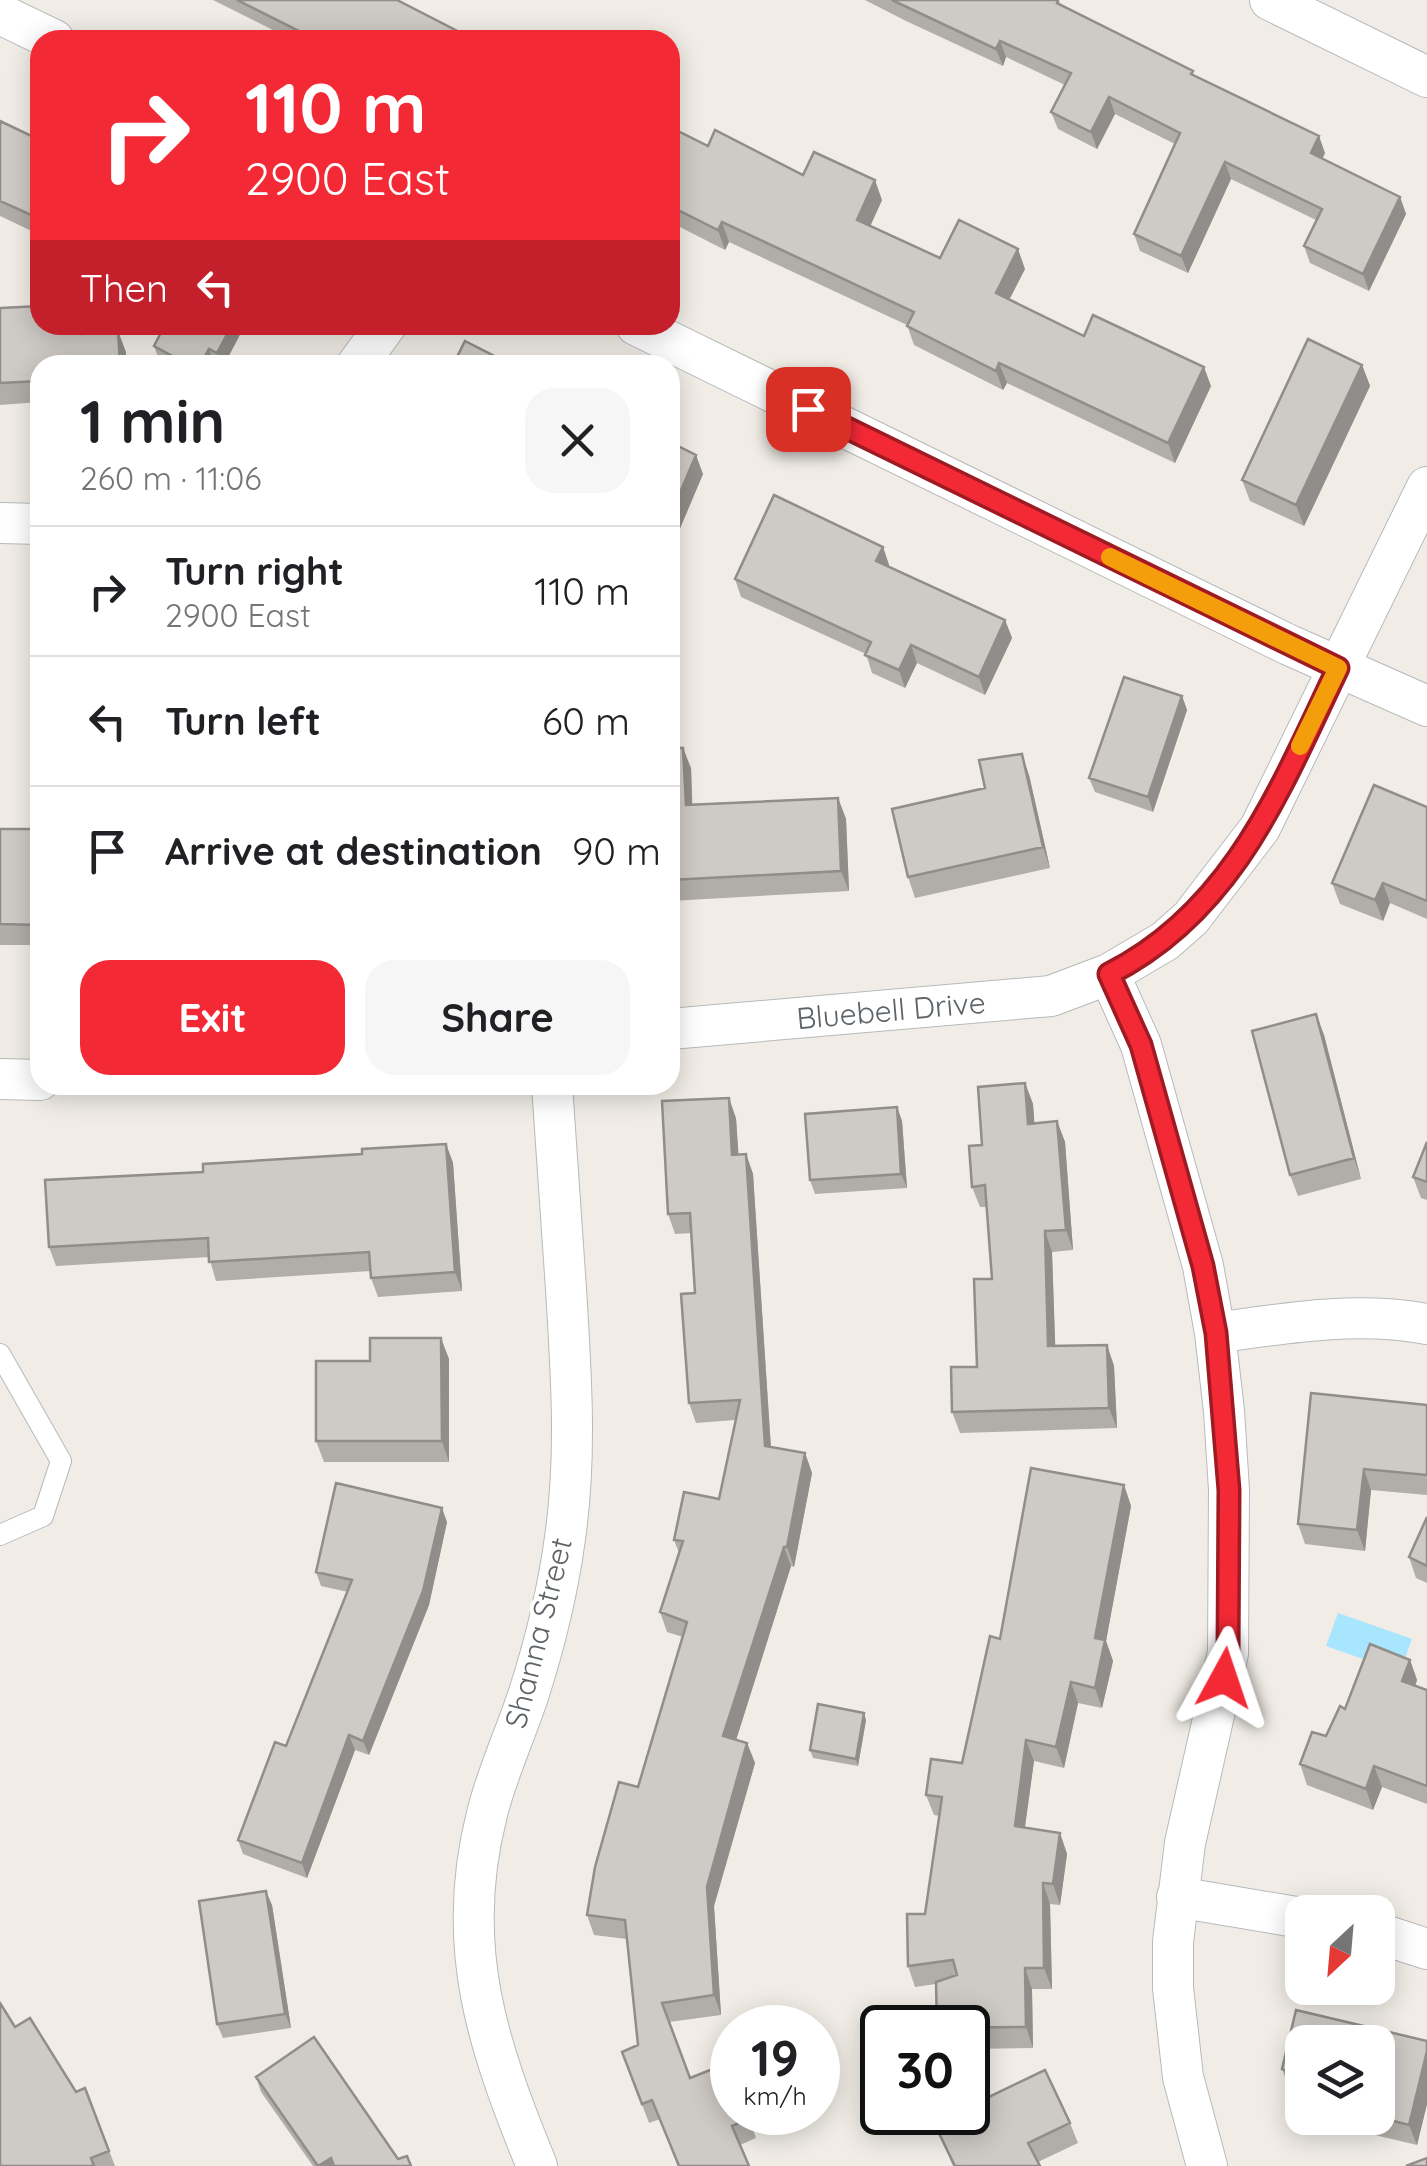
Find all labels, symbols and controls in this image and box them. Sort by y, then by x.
text: 110 m [245,63,427,151]
icon: right [80,70,210,200]
text: 2900 East [245,150,450,206]
icon: left [188,260,243,315]
text: Then [80,264,168,312]
pin [766,367,851,452]
icon: arrive [781,382,836,437]
text: 1 min [80,383,225,458]
button: close [525,388,630,493]
text: 260 m · 11:06 [80,458,262,498]
text: Turn right [165,547,344,595]
icon: right [80,564,135,619]
text: 110 m [534,567,630,615]
text: 2900 East [165,595,311,635]
icon: left [80,694,135,749]
text: Turn left [165,697,321,745]
text: 60 m [542,697,630,745]
icon: arrive [80,824,135,879]
text: Arrive at destination [165,827,542,875]
text: 90 m [572,827,661,875]
button: Exit [80,960,345,1075]
button: Share [365,960,630,1075]
street label: Bluebell Drive [795,983,987,1037]
street label: Shanna Street [496,1533,580,1732]
position arrow [1172,1626,1276,1730]
north arrow [1285,1895,1395,2005]
map controls [1285,1895,1395,2135]
speed limit sign: 30 [860,2005,990,2135]
button: layers [1285,2025,1395,2135]
text: 19 [751,2026,799,2089]
text: km/h [743,2080,807,2111]

